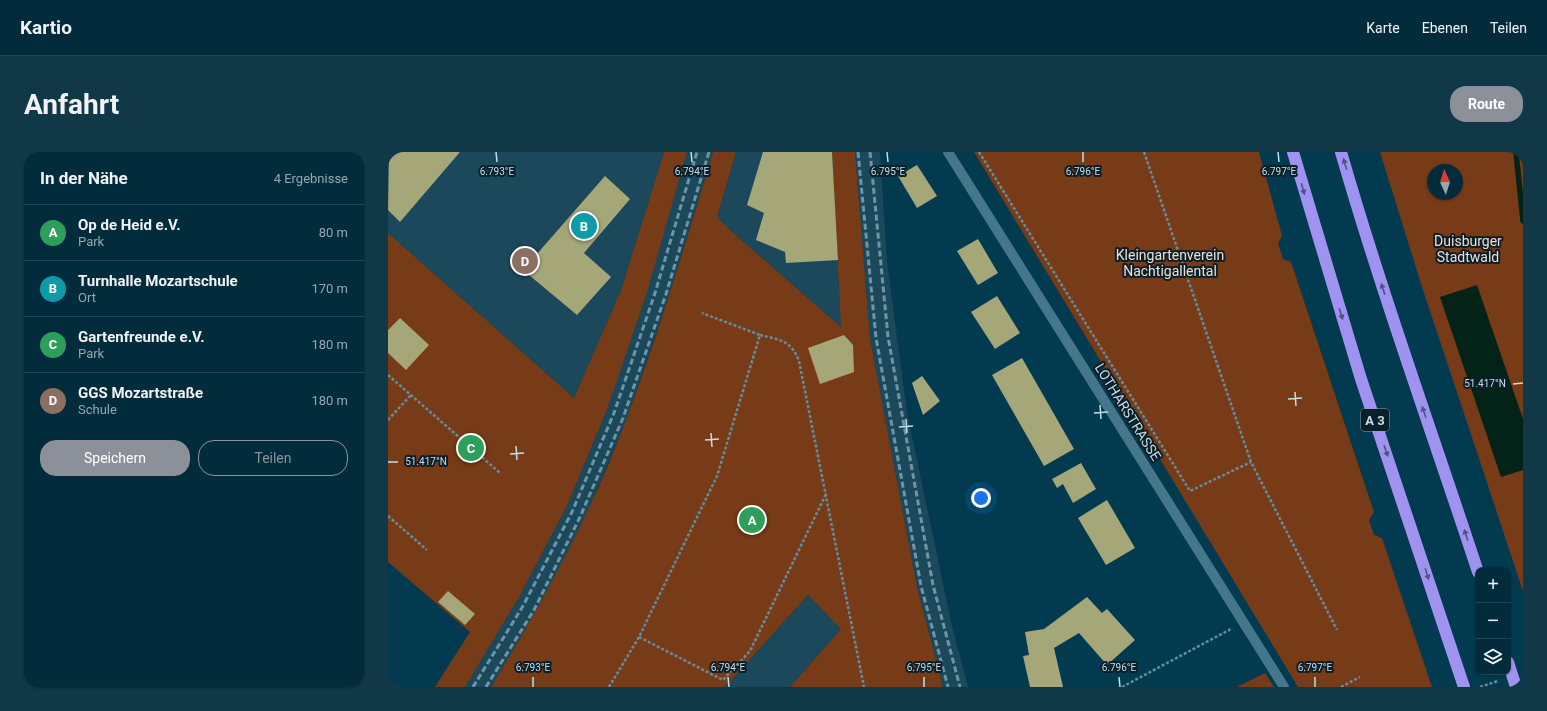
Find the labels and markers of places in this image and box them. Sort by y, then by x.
pin: B [571,211,597,241]
pin: D [512,246,538,276]
pin: C [458,433,484,463]
pin: A [739,505,765,535]

